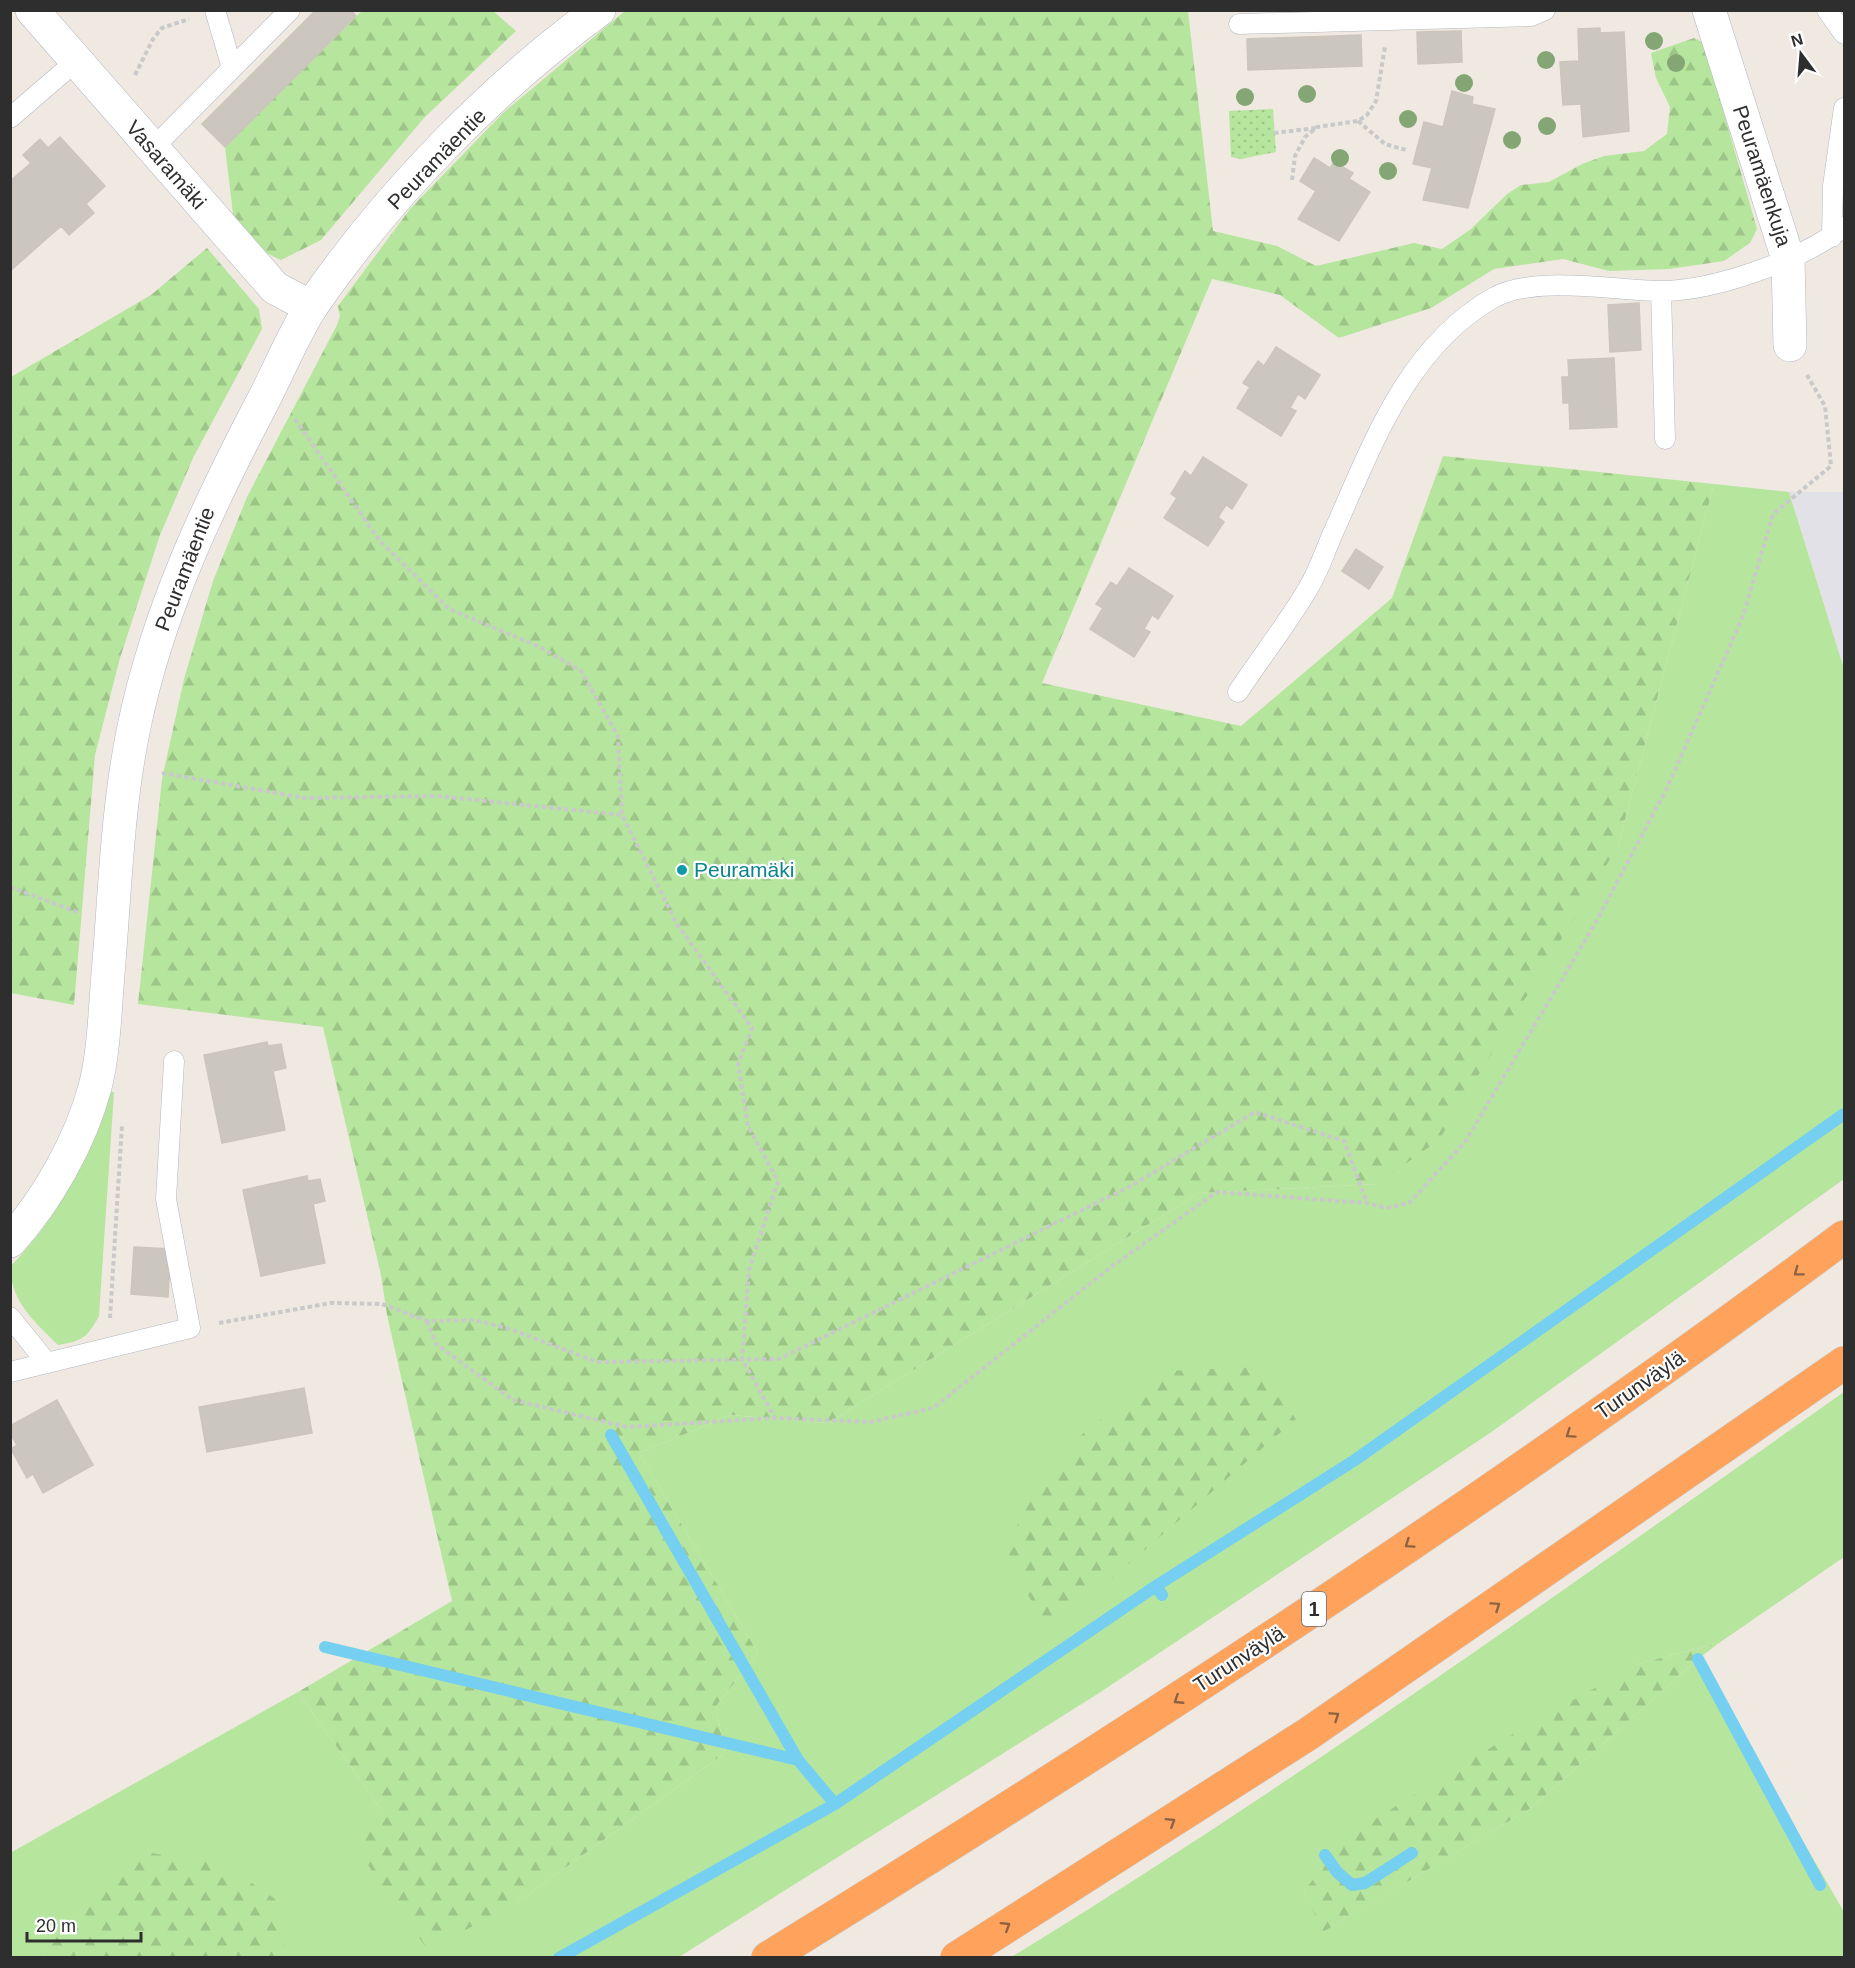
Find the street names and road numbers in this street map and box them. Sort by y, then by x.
street label: Peuramäenkuja [1729,102,1796,250]
street label: Peuramäentie [383,104,490,214]
street label: Vasaramäki [122,116,211,213]
street label: Peuramäentie [150,504,219,634]
street label: Turunväylä [1591,1345,1689,1424]
road number: 1 [1302,1592,1326,1626]
street label: Turunväylä [1189,1621,1288,1696]

